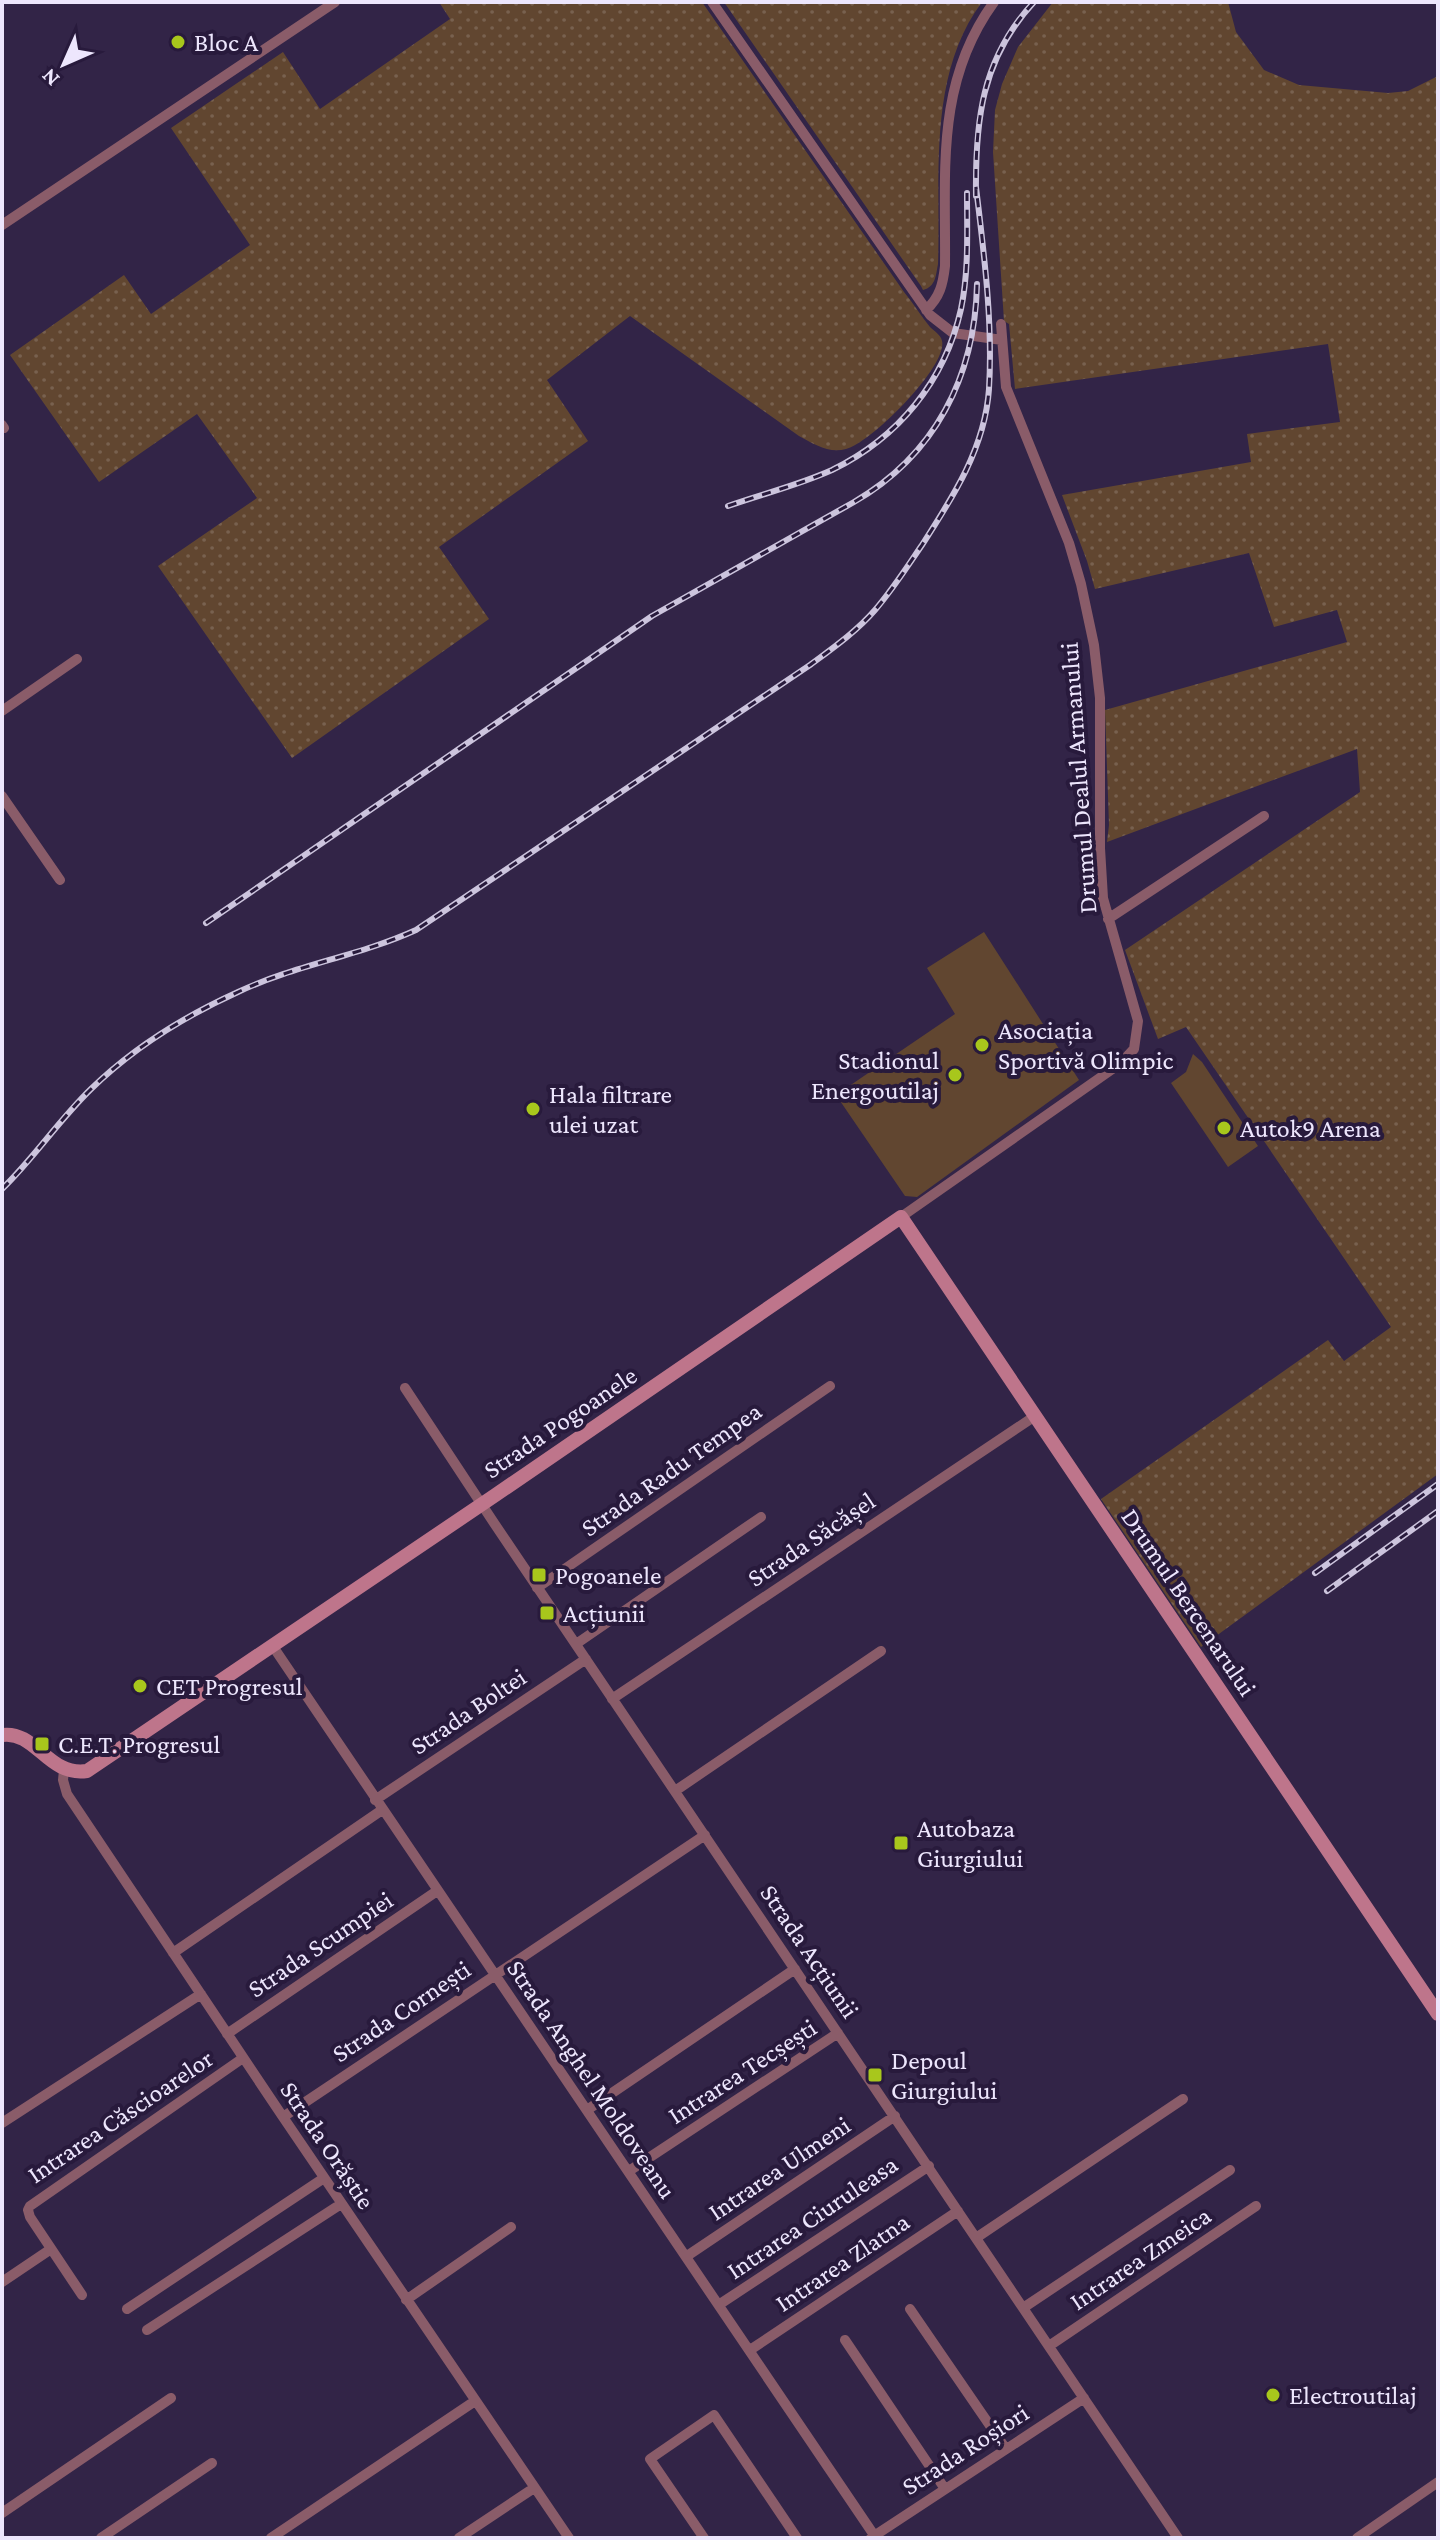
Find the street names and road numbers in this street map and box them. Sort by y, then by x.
street label: Drumul Dealul Armanului [1055,641,1102,915]
street label: Strada Pogoanele [478,1360,642,1484]
street label: Strada Radu Tempea [576,1396,767,1542]
street label: Strada Săcășel [742,1486,881,1594]
street label: Drumul Bercenarului [1115,1503,1262,1702]
street label: Strada Boltei [405,1662,532,1761]
street label: Strada Acțiunii [754,1879,865,2024]
street label: Strada Scumpiei [242,1885,398,2004]
street label: Strada Cornești [327,1954,477,2069]
street label: Strada Anghel Moldoveanu [501,1955,682,2204]
street label: Intrarea Tecșești [663,2013,823,2131]
street label: Intrarea Căscioarelor [22,2044,218,2189]
street label: Strada Orăștie [274,2076,381,2215]
street label: Intrarea Ulmeni [703,2110,856,2227]
street label: Intrarea Ciuruleasa [721,2150,903,2285]
street label: Intrarea Zmeica [1064,2201,1216,2316]
street label: Intrarea Zlatna [770,2207,915,2318]
street label: Strada Roșiori [897,2398,1035,2502]

